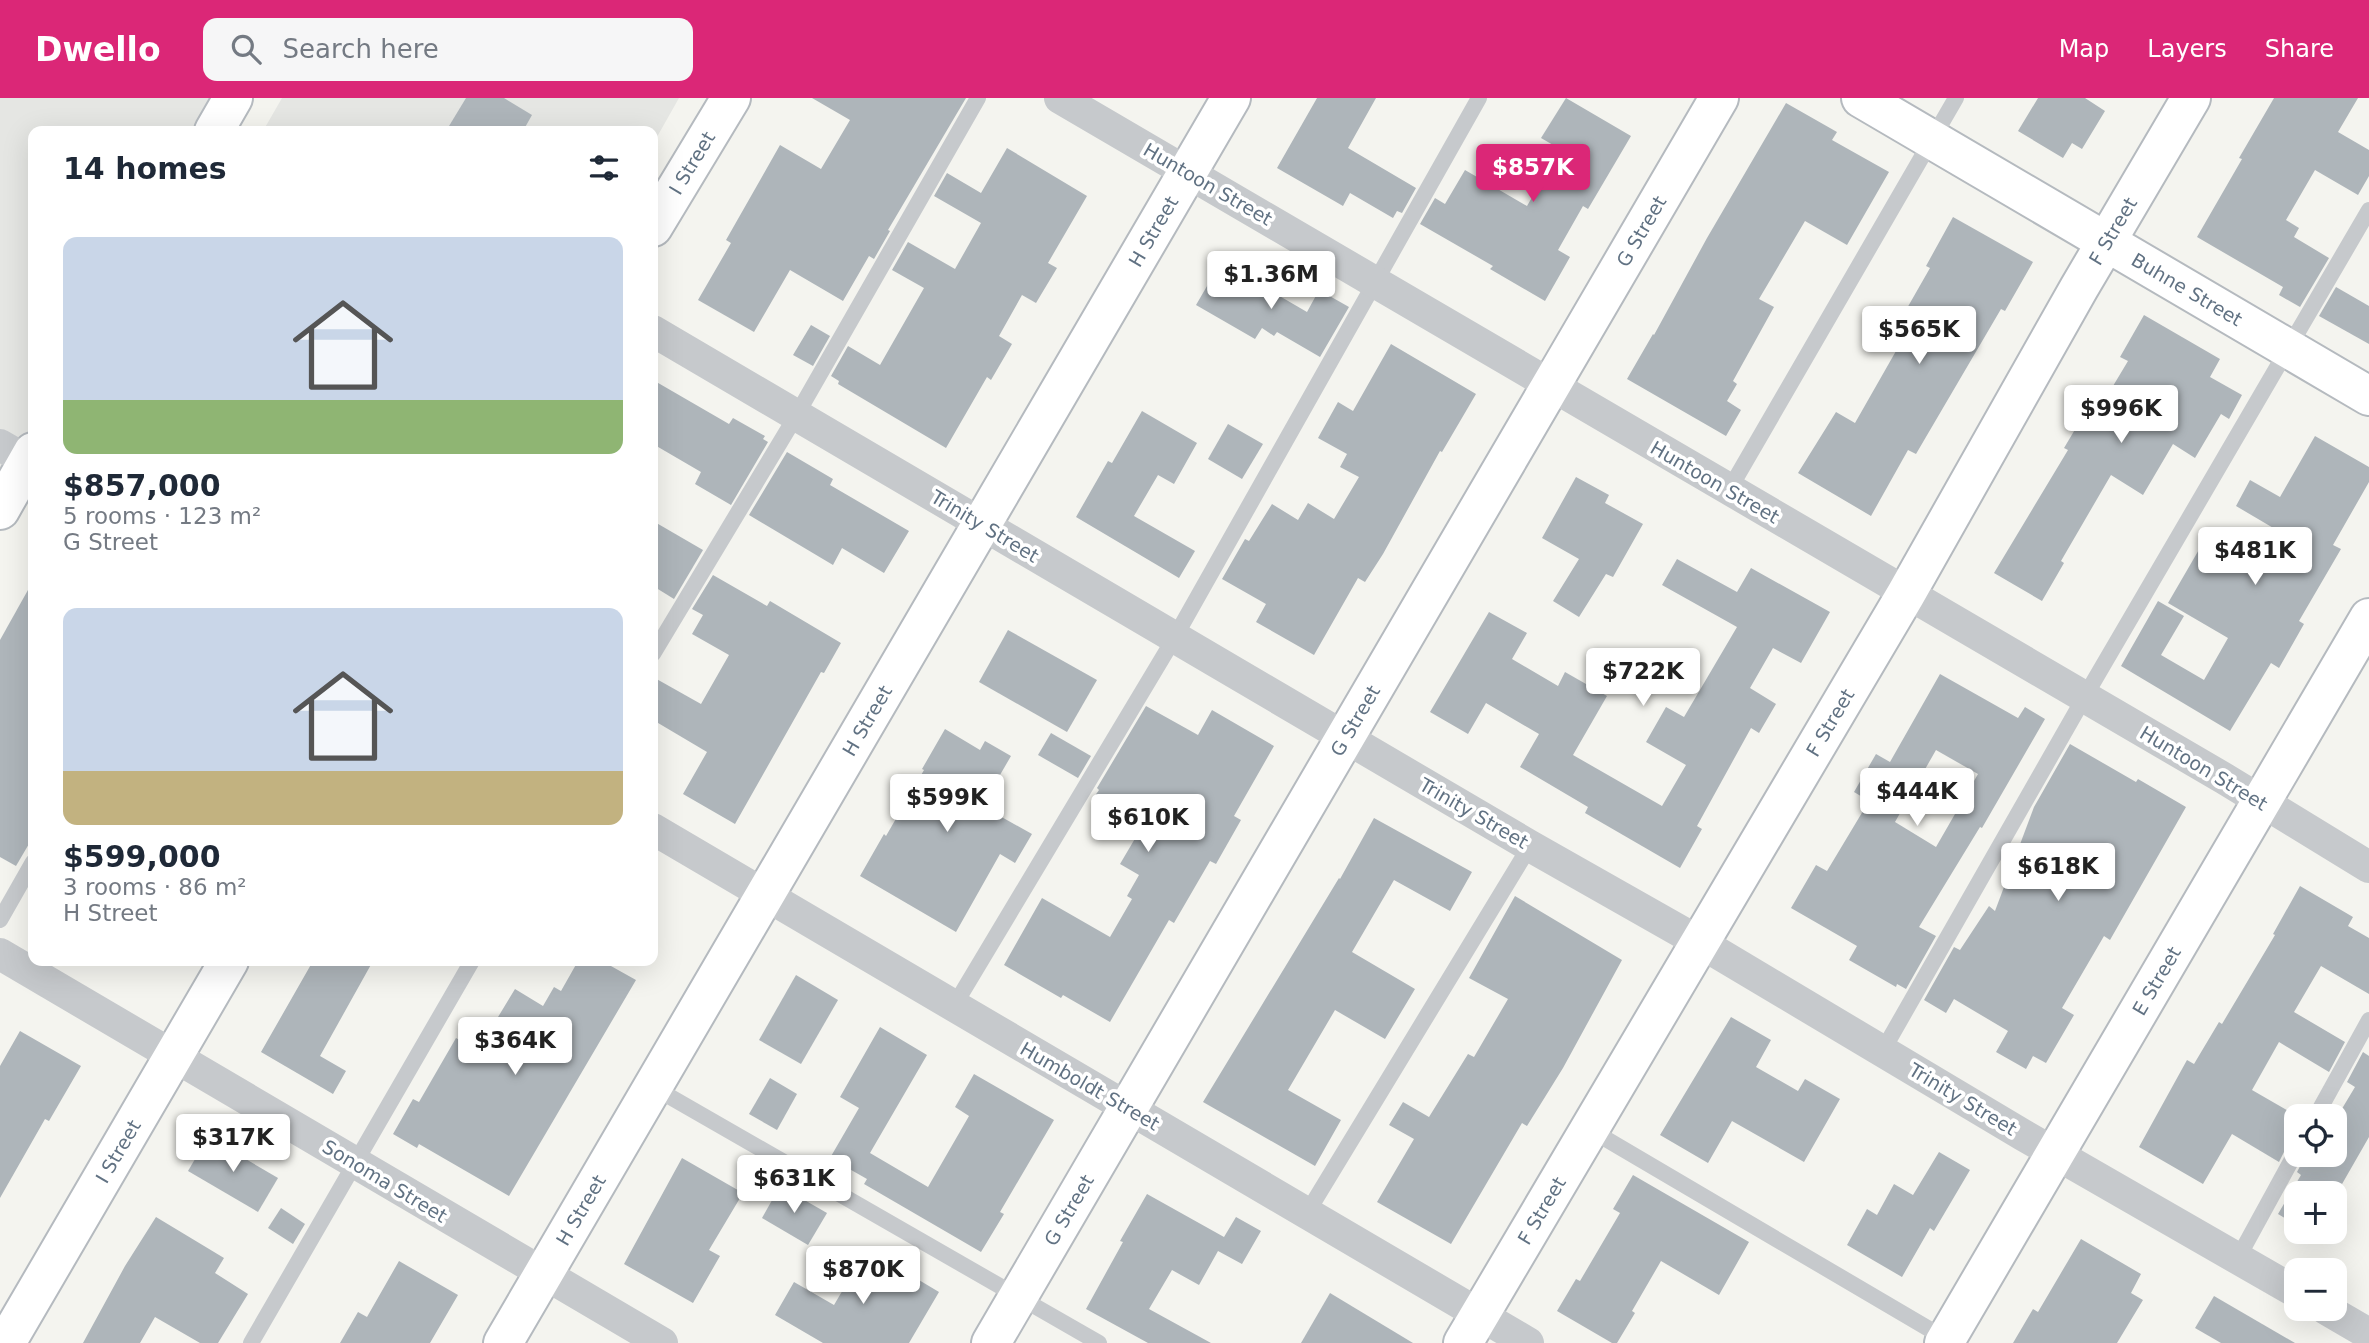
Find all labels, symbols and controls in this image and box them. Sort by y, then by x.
search box [203,18,693,81]
text: Dwello [35,30,161,69]
icon: search [227,30,265,68]
text: Search here [283,34,439,64]
text: Map [2059,35,2109,63]
text: Layers [2147,35,2227,63]
text: Share [2265,35,2334,63]
street label: I Street [664,127,719,198]
street label: Huntoon Street [1140,138,1276,230]
pin: $857K [1484,144,1582,204]
icon: filters [585,149,623,187]
text: 14 homes [63,151,227,186]
text: $857K [1492,154,1574,180]
street label: H Street [1124,192,1182,270]
street label: G Street [1612,192,1670,271]
street label: F Street [2084,193,2141,269]
street label: Buhne Street [2128,248,2246,330]
pin: $1.36M [1214,252,1328,311]
text: $1.36M [1223,261,1319,287]
icon: home [280,282,406,408]
pin: $565K [1870,306,1968,366]
text: $565K [1878,316,1960,342]
pin: $996K [2072,386,2170,445]
text: $996K [2080,395,2162,421]
street label: Huntoon Street [1647,436,1783,528]
text: $857,000 [63,468,221,503]
street label: Trinity Street [926,485,1043,567]
text: 5 rooms · 123 m² [63,503,261,529]
pin: $481K [2206,528,2304,587]
text: G Street [63,529,158,555]
text: $481K [2214,537,2296,563]
pin: $722K [1594,648,1692,708]
icon: home [280,653,406,779]
text: $722K [1602,658,1684,684]
street label: H Street [838,681,896,760]
street label: G Street [1326,681,1384,760]
street label: F Street [1802,685,1859,760]
street label: Huntoon Street [2136,721,2272,815]
pin: $444K [1868,768,1966,828]
street label: Trinity Street [1415,773,1532,853]
pin: $599K [898,774,996,834]
text: $444K [1876,778,1958,804]
text: $599K [906,784,988,810]
pin: $610K [1099,794,1197,854]
text: $610K [1107,804,1189,830]
text: $599,000 [63,839,221,874]
pin: $618K [2009,844,2107,903]
text: $618K [2017,853,2099,879]
text: 3 rooms · 86 m² [63,874,247,900]
text: H Street [63,900,158,926]
street label: E Street [2128,942,2185,1019]
pin: $364K [466,1018,564,1077]
text: $364K [474,1027,556,1053]
street label: Humboldt Street [1016,1037,1164,1135]
street label: Trinity Street [1904,1058,2021,1140]
map controls [2284,1104,2347,1321]
button: locate [2284,1104,2347,1167]
pin: $317K [184,1114,282,1174]
street label: I Street [91,1116,145,1187]
text: $317K [192,1124,274,1150]
street label: Sonoma Street [319,1135,451,1227]
pin: $631K [745,1156,843,1215]
text: $631K [753,1165,835,1191]
street label: H Street [552,1171,610,1249]
street label: G Street [1039,1171,1098,1250]
street label: F Street [1513,1173,1570,1248]
button: + [2284,1181,2347,1244]
pin: $870K [814,1246,912,1306]
text: $870K [822,1256,904,1282]
button: − [2284,1258,2347,1321]

